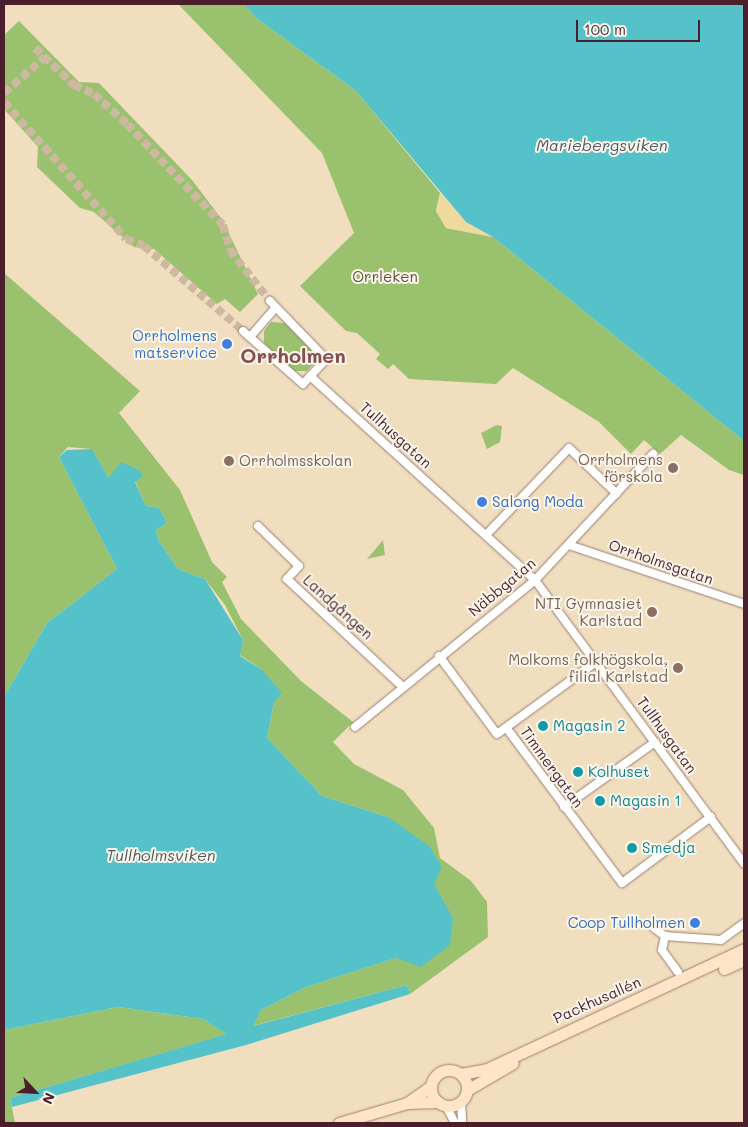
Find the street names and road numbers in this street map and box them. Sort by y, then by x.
street label: Tullhusgatan [356,398,436,472]
street label: Orrholmsgatan [606,536,716,588]
street label: Näbbgatan [465,554,539,620]
street label: Landgången [299,571,377,643]
street label: Tullhusgatan [633,693,701,777]
street label: Timmergatan [517,723,587,811]
street label: Packhusallén [551,973,643,1027]

